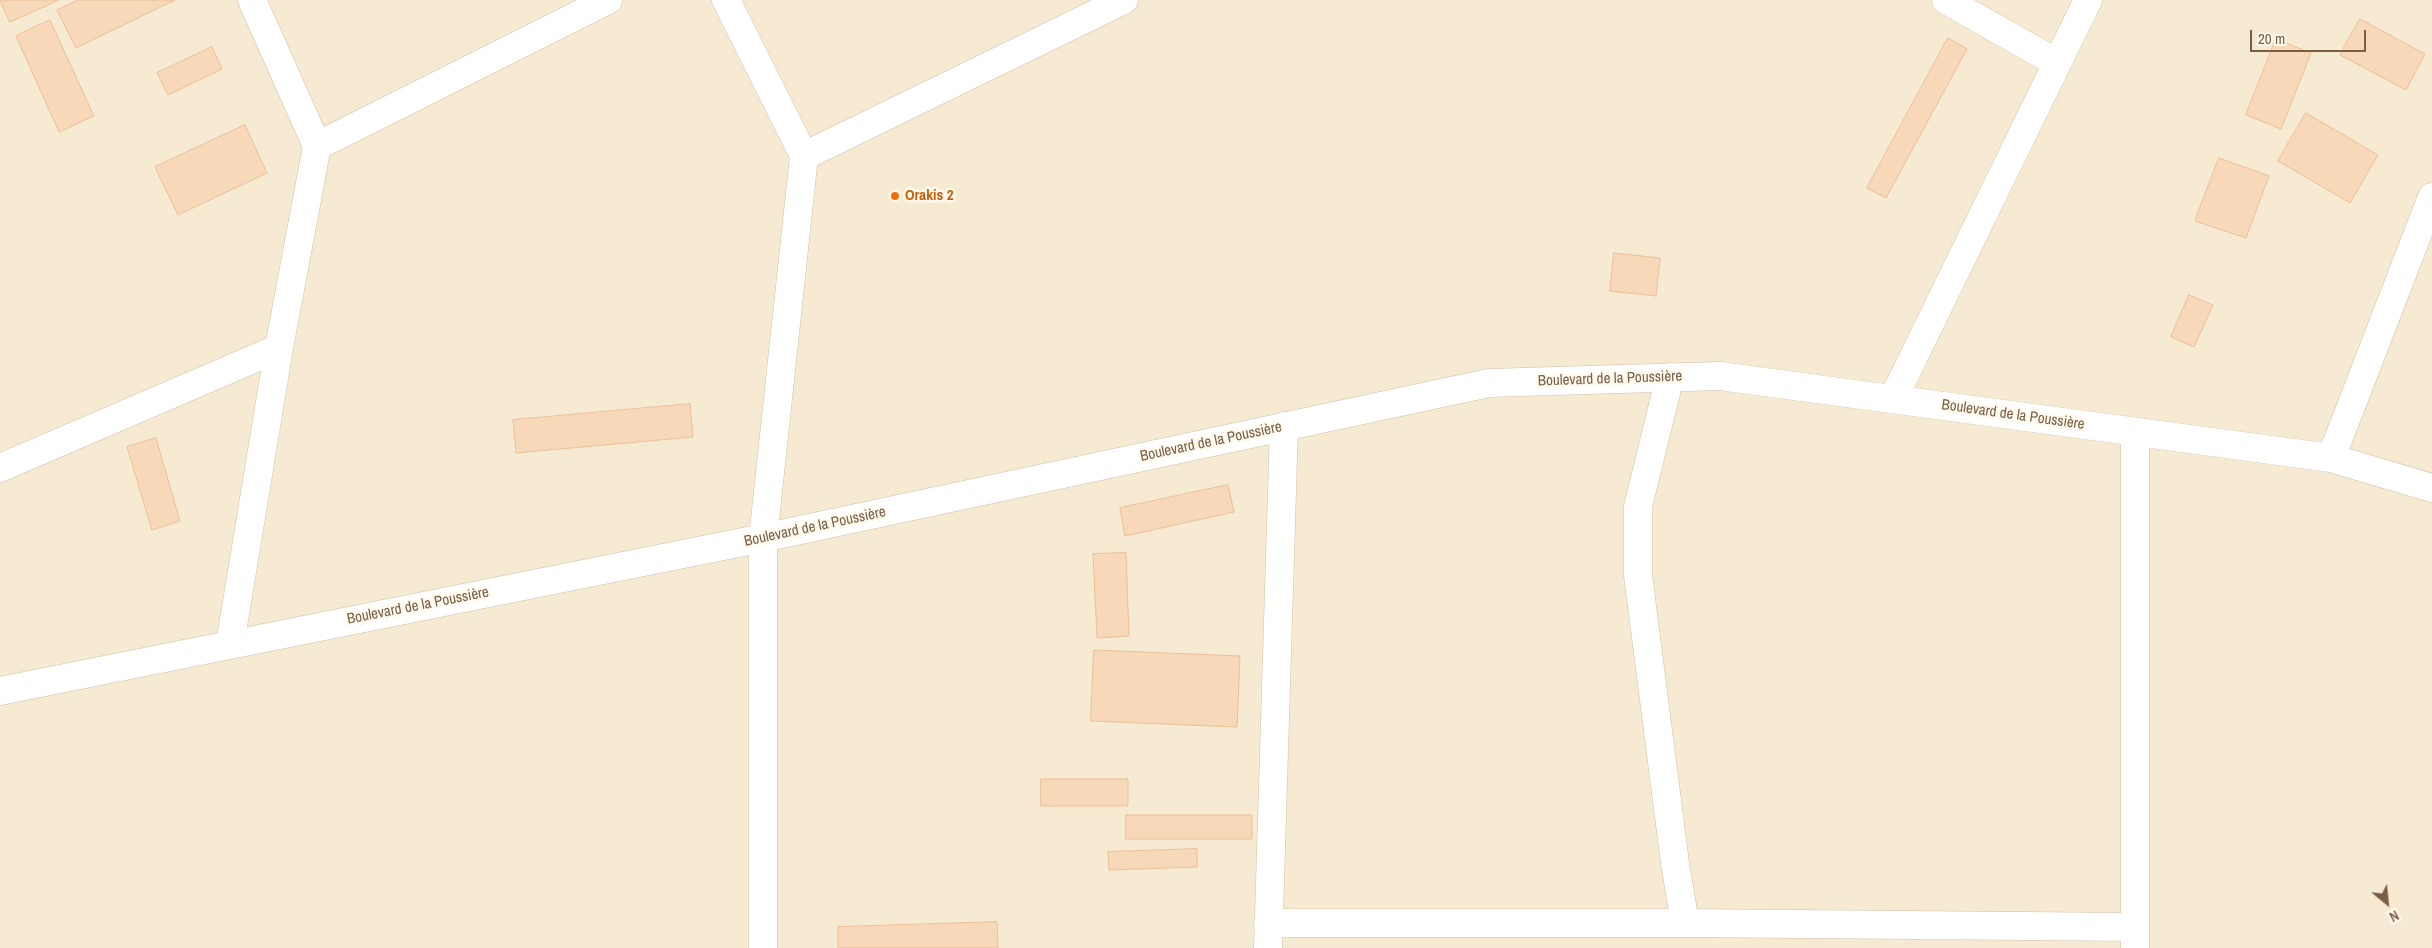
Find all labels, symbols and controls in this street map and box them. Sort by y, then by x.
scale bar [2252,20,2368,52]
text: 20 m [2258,28,2285,49]
place label: Orakis 2 [905,187,954,205]
marker: Orakis 2 [889,190,901,202]
street label: Boulevard de la Poussière [1538,367,1682,391]
street label: Boulevard de la Poussière [1940,396,2086,434]
street label: Boulevard de la Poussière [1139,418,1283,466]
street label: Boulevard de la Poussière [743,503,887,551]
street label: Boulevard de la Poussière [345,583,491,629]
north arrow [2362,878,2412,928]
text: N [2386,906,2402,926]

